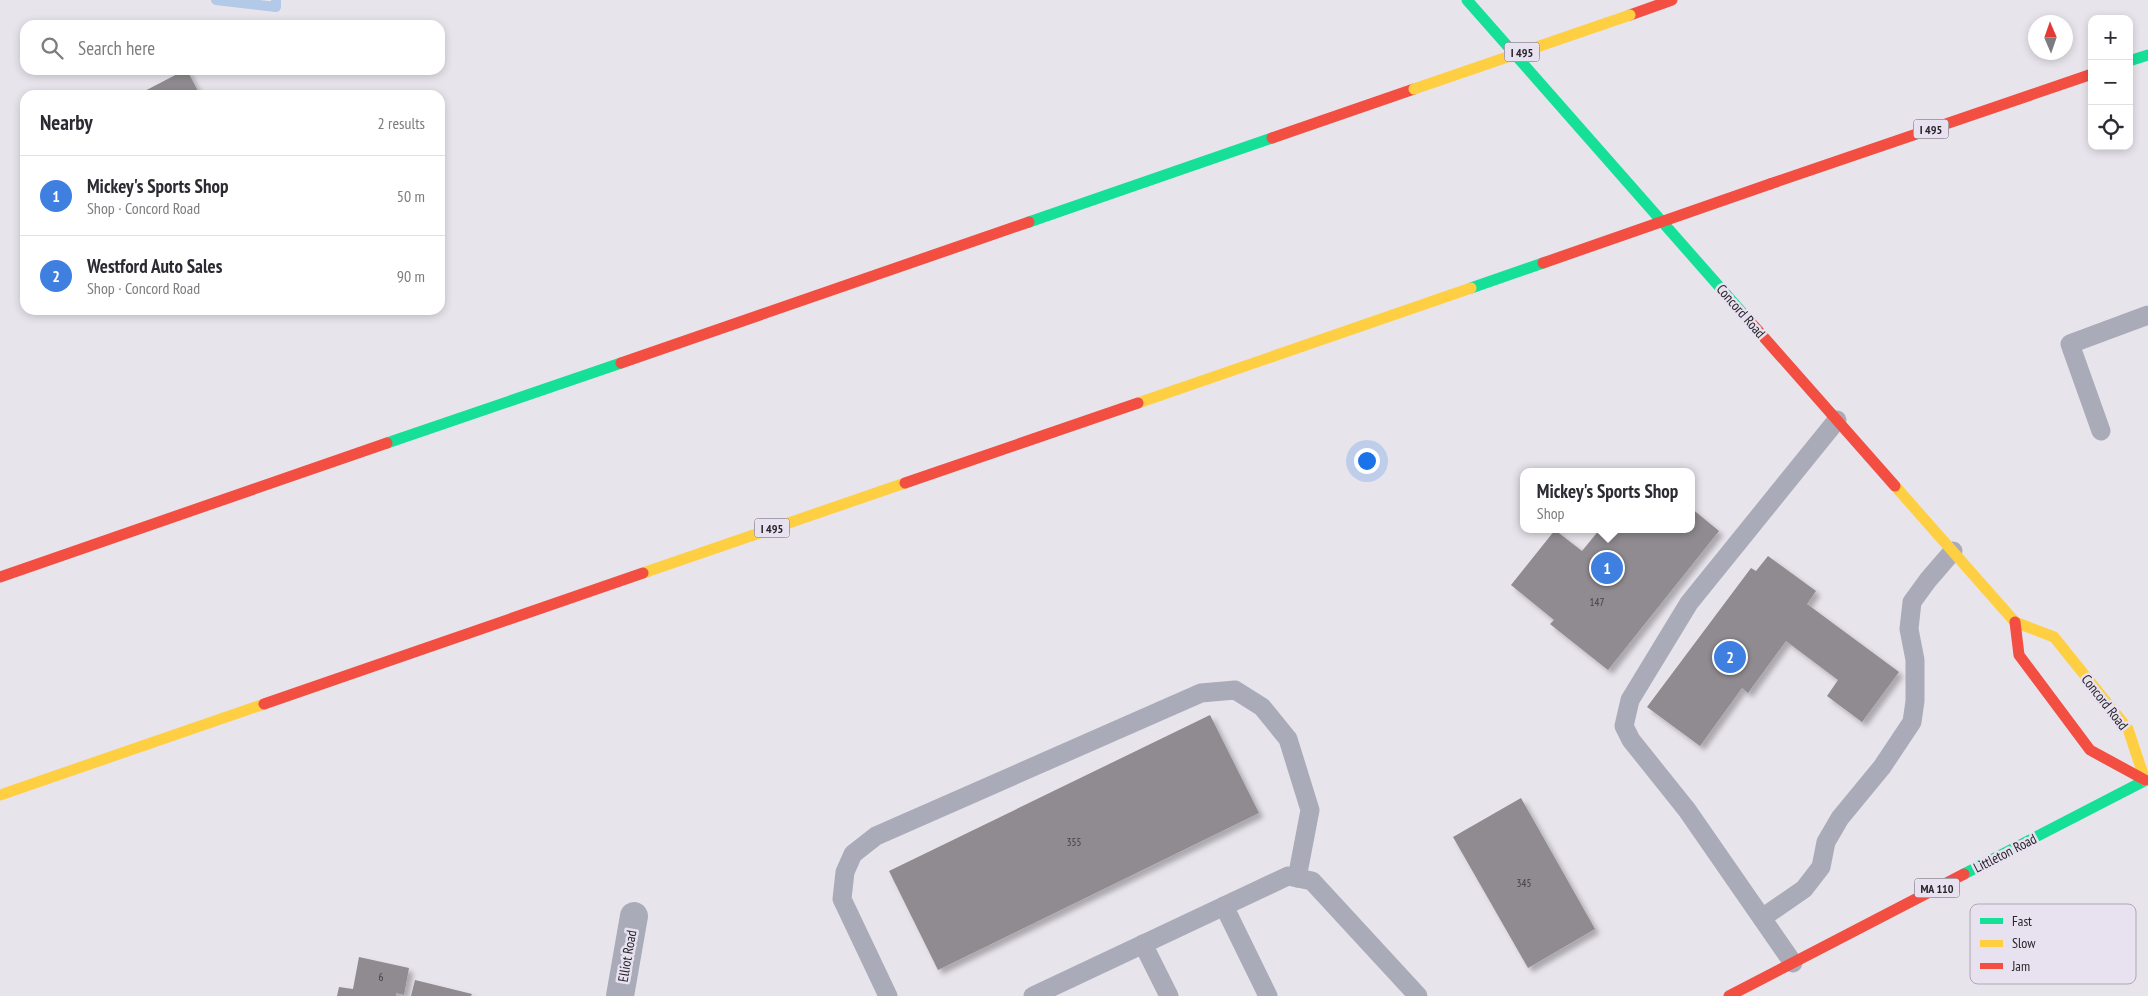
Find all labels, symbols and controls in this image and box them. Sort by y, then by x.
north arrow [2028,15,2073,60]
map controls [2088,15,2133,150]
button: + [2088,15,2133,60]
search box [20,20,445,75]
icon: search [38,34,66,62]
text: Search here [78,36,155,60]
road number: I 495 [1504,42,1540,62]
button: − [2088,60,2133,105]
button: locate [2088,105,2133,150]
text: Nearby [40,109,93,136]
text: 2 results [378,113,425,133]
road number: I 495 [1914,120,1948,138]
text: Mickey's Sports Shop [87,174,228,198]
text: 1 [52,186,60,206]
text: 50 m [397,186,425,206]
text: Shop · Concord Road [87,198,200,218]
text: Westford Auto Sales [87,254,222,278]
text: 2 [52,266,60,286]
text: 90 m [397,266,425,286]
text: Shop · Concord Road [87,278,200,298]
street label: Concord Road [1713,280,1769,342]
your location [1354,448,1380,474]
popup [1520,468,1695,533]
text: Mickey's Sports Shop [1537,479,1678,503]
text: Shop [1537,503,1565,523]
road number: I 495 [754,518,790,538]
pin: 1 [1591,549,1623,587]
house number: 147 [1590,595,1604,609]
pin: 2 [1714,638,1746,676]
street label: Concord Road [2078,671,2132,733]
street label: Littleton Road [1970,829,2040,877]
house number: 355 [1067,835,1081,849]
house number: 345 [1517,876,1531,890]
road number: MA 110 [1914,878,1960,898]
legend [1970,904,2136,984]
text: Fast [2012,912,2032,930]
street label: Elliot Road [614,929,640,983]
text: Slow [2012,934,2036,952]
text: Jam [2011,957,2030,975]
house number: 6 [379,970,384,984]

